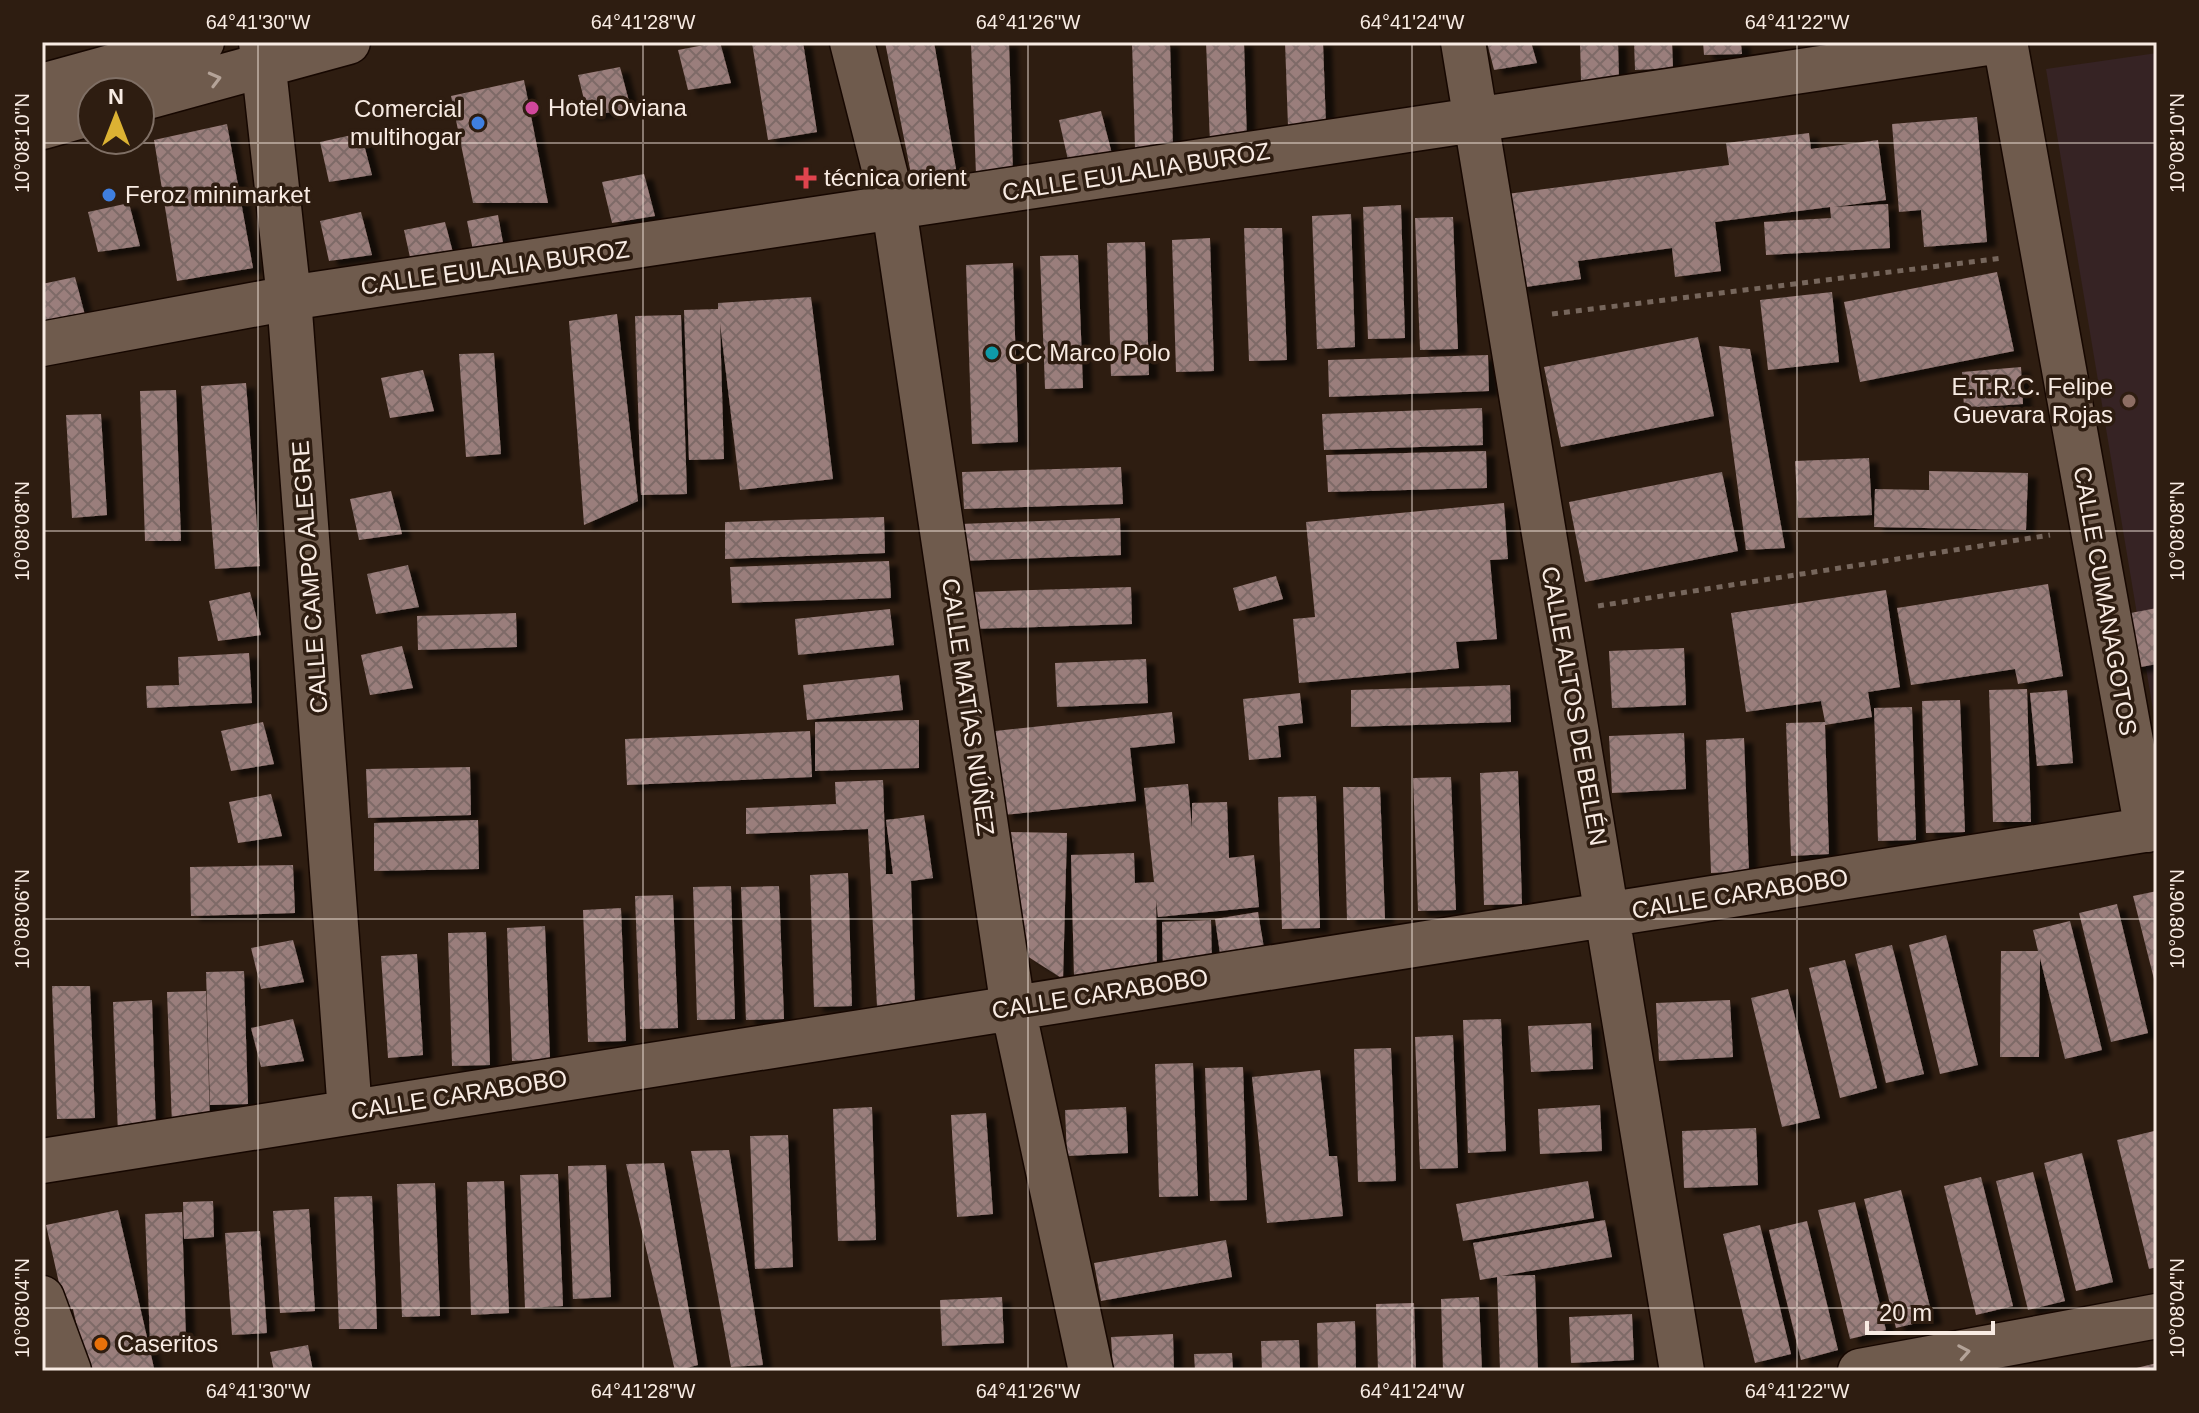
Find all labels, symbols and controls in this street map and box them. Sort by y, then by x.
text: 64°41'30"W [206,11,310,33]
text: 64°41'28"W [591,11,695,33]
text: 64°41'26"W [976,11,1080,33]
text: 64°41'24"W [1360,11,1464,33]
text: 64°41'22"W [1745,11,1849,33]
one-way arrow [208,71,222,88]
north arrow [76,76,156,156]
text: N [108,84,124,109]
text: 10°08'10"N [11,93,33,193]
text: 10°08'10"N [2166,93,2188,193]
place label: Hotel Oviana [548,94,687,121]
place label: Comercial multihogar [350,95,462,150]
marker: Hotel Oviana [523,99,541,117]
marker: Comercial multihogar [469,114,487,132]
street label: CALLE EULALIA BUROZ [1000,137,1272,206]
place label: técnica orient [824,164,967,191]
marker: técnica orient [795,167,817,189]
place label: Feroz minimarket [125,181,311,208]
marker: Feroz minimarket [100,186,118,204]
street label: CALLE EULALIA BUROZ [359,235,631,300]
place label: CC Marco Polo [1008,339,1171,366]
marker: CC Marco Polo [983,344,1001,362]
place label: E.T.R.C. Felipe Guevara Rojas [1952,373,2113,428]
marker: E.T.R.C. Felipe Guevara Rojas [2120,392,2138,410]
street label: CALLE CAMPO ALEGRE [286,440,333,714]
street label: CALLE CUMANAGOTOS [2068,464,2142,738]
text: 10°08'08"N [11,481,33,581]
text: 10°08'08"N [2166,481,2188,581]
street label: CALLE ALTOS DE BELÉN [1537,564,1612,848]
street label: CALLE MATÍAS NÚÑEZ [937,577,1000,837]
street label: CALLE CARABOBO [1630,863,1850,924]
text: 10°08'06"N [11,869,33,969]
text: 10°08'06"N [2166,869,2188,969]
street label: CALLE CARABOBO [990,963,1210,1024]
street label: CALLE CARABOBO [349,1064,569,1125]
text: 10°08'04"N [11,1258,33,1358]
text: 10°08'04"N [2166,1258,2188,1358]
scale bar [1867,1285,1993,1335]
text: 20 m [1879,1299,1932,1326]
place label: Caseritos [117,1330,218,1357]
marker: Caseritos [92,1335,110,1353]
one-way arrow [1957,1344,1971,1361]
text: 64°41'30"W [206,1380,310,1402]
text: 64°41'28"W [591,1380,695,1402]
text: 64°41'26"W [976,1380,1080,1402]
text: 64°41'24"W [1360,1380,1464,1402]
text: 64°41'22"W [1745,1380,1849,1402]

